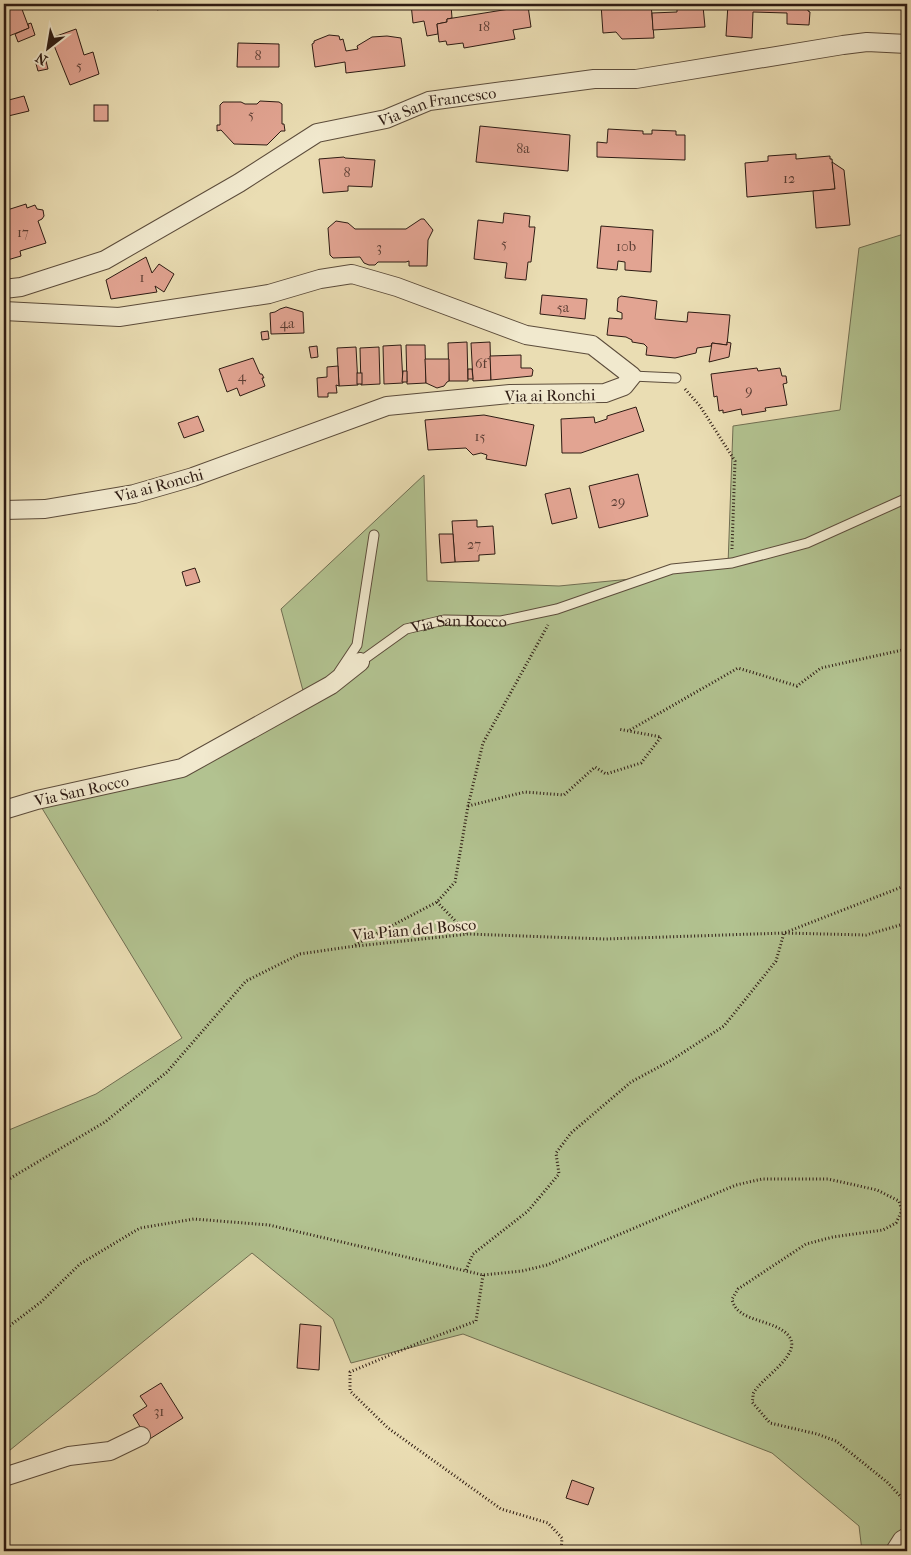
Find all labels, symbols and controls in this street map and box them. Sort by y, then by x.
house number: 18 [478,18,490,35]
north arrow [22,22,72,72]
house number: 8 [254,47,262,64]
text: N [32,48,50,69]
house number: 5 [76,57,82,74]
street label: Via San Francesco [375,83,497,131]
house number: 5 [248,106,254,123]
house number: 8a [516,140,530,157]
house number: 8 [343,164,351,181]
house number: 12 [783,170,795,187]
house number: 17 [17,224,29,241]
house number: 5 [501,235,507,252]
house number: 10b [616,238,636,255]
house number: 3 [376,239,382,256]
house number: 1 [140,269,145,286]
house number: 5a [557,299,570,316]
house number: 4a [280,315,295,332]
house number: 6f [475,355,490,372]
house number: 4 [238,368,247,385]
house number: 9 [745,382,753,399]
street label: Via ai Ronchi [503,385,596,406]
house number: 15 [475,428,486,445]
street label: Via ai Ronchi [112,464,206,507]
house number: 29 [611,493,625,510]
house number: 27 [467,536,481,553]
street label: Via San Rocco [408,611,508,638]
street label: Via San Rocco [32,771,131,811]
street label: Via Pian del Bosco [350,915,477,944]
house number: 31 [154,1403,164,1420]

